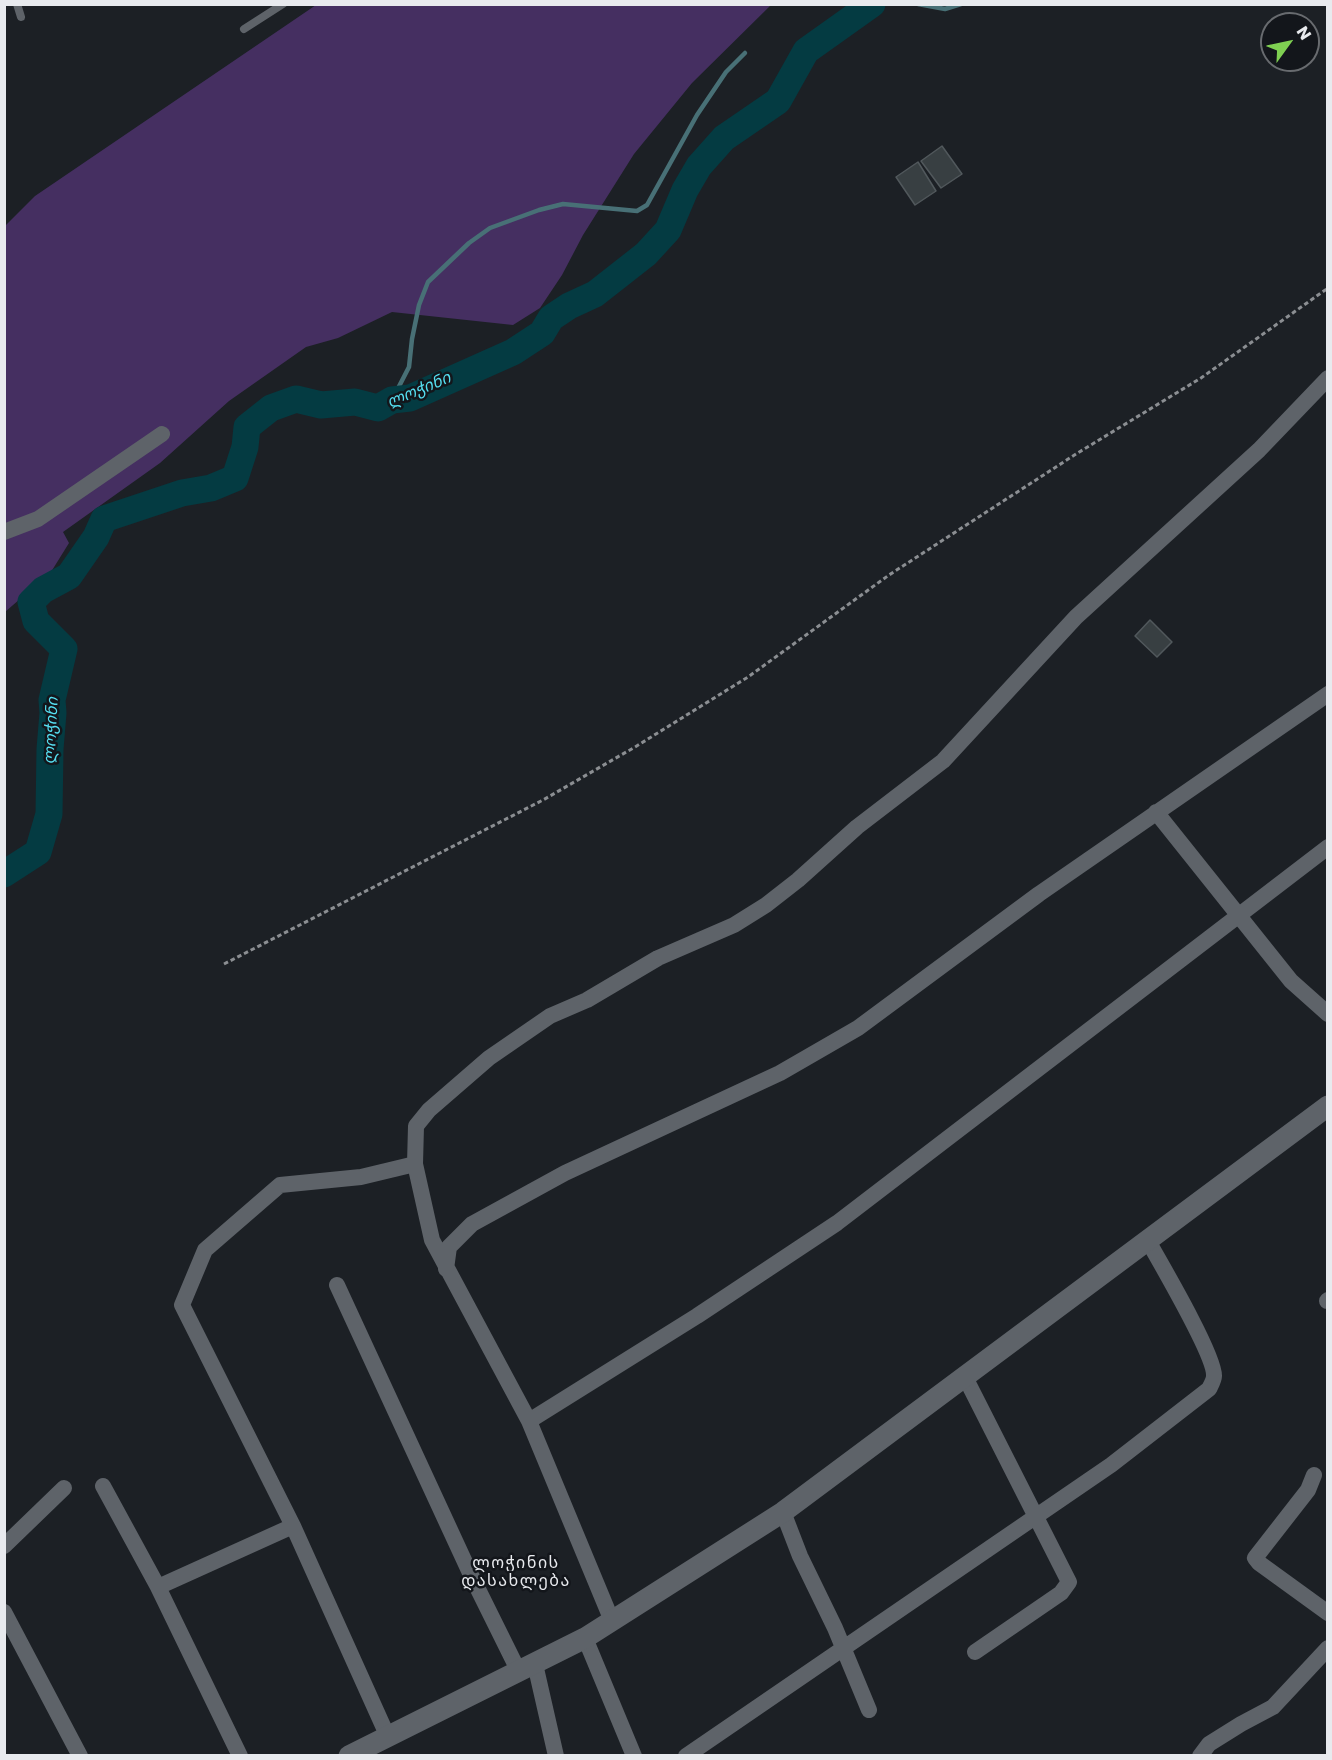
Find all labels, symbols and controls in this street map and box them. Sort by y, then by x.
north arrow [1260,12,1320,72]
text: N [1291,22,1317,44]
water label: ლოჭინი [384,369,454,413]
water label: ლოჭინი [41,697,63,765]
district label: ლოჭინის დასახლება [461,1554,571,1592]

